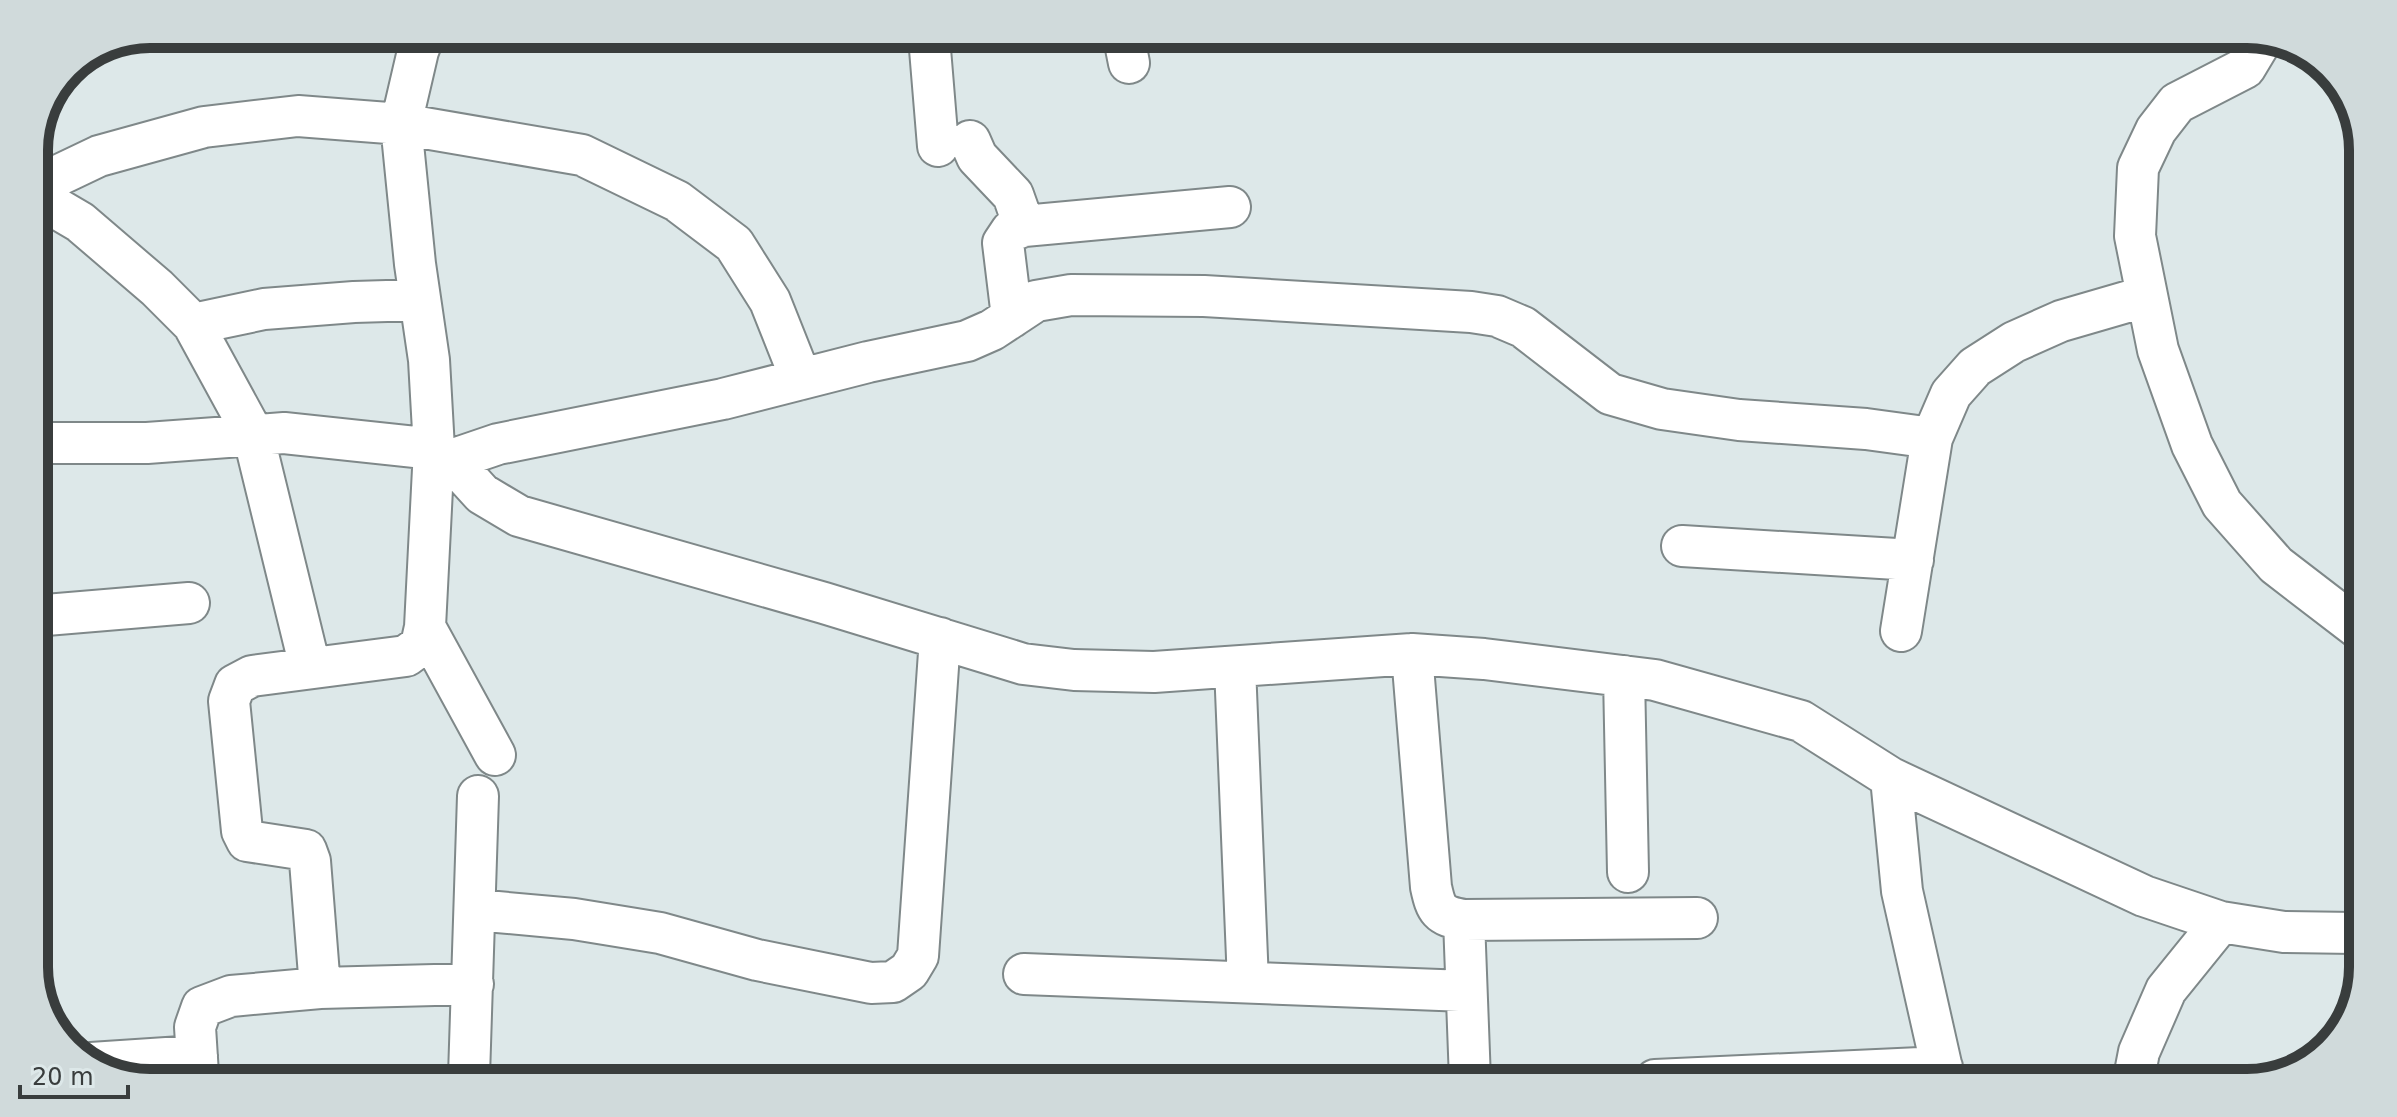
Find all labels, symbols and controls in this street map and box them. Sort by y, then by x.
scale bar [20,1049,128,1099]
text: 20 m [32,1063,94,1091]

